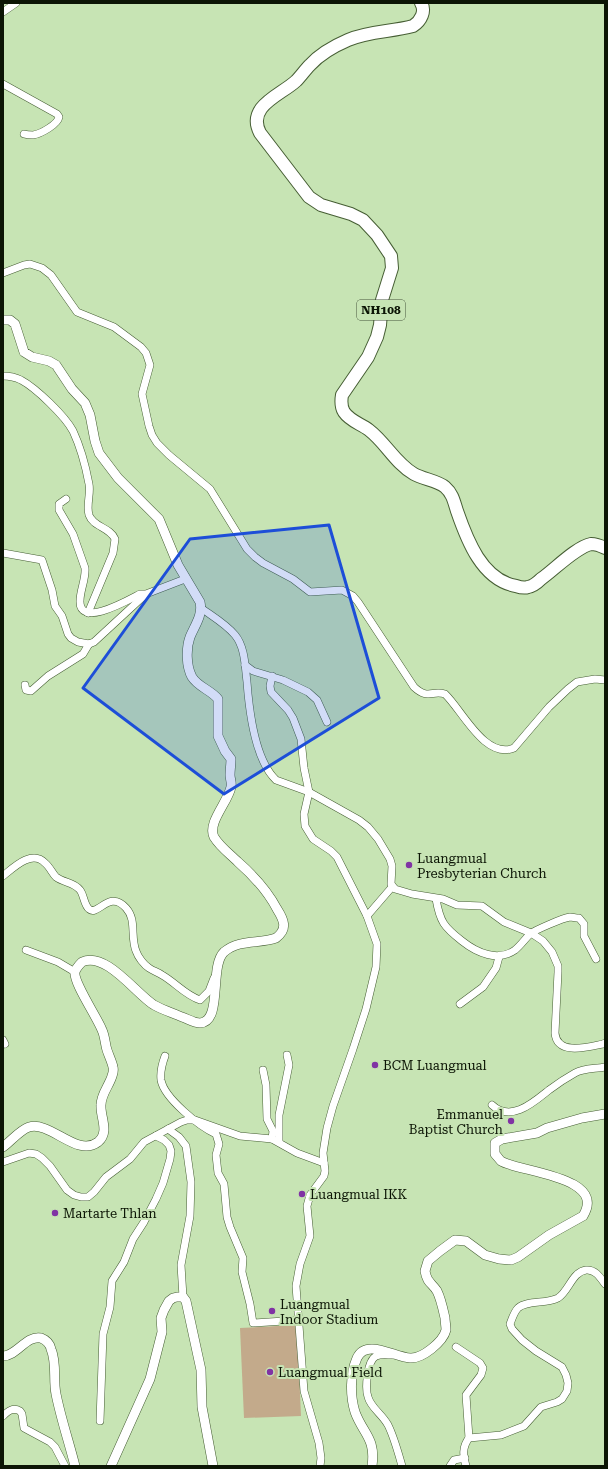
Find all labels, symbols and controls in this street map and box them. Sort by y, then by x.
road number: NH108 [357,300,405,320]
place label: Luangmual Presbyterian Church [417,851,547,881]
marker: Luangmual Presbyterian Church [404,860,414,870]
place label: BCM Luangmual [383,1058,487,1073]
marker: BCM Luangmual [370,1060,380,1070]
place label: Emmanuel Baptist Church [409,1107,504,1137]
marker: Emmanuel Baptist Church [506,1116,516,1126]
place label: Luangmual IKK [310,1187,408,1202]
marker: Luangmual IKK [297,1189,307,1199]
place label: Martarte Thlan [63,1206,157,1221]
marker: Martarte Thlan [50,1208,60,1218]
place label: Luangmual Indoor Stadium [280,1297,379,1327]
marker: Luangmual Indoor Stadium [267,1306,277,1316]
place label: Luangmual Field [278,1365,383,1380]
marker: Luangmual Field [265,1367,275,1377]

